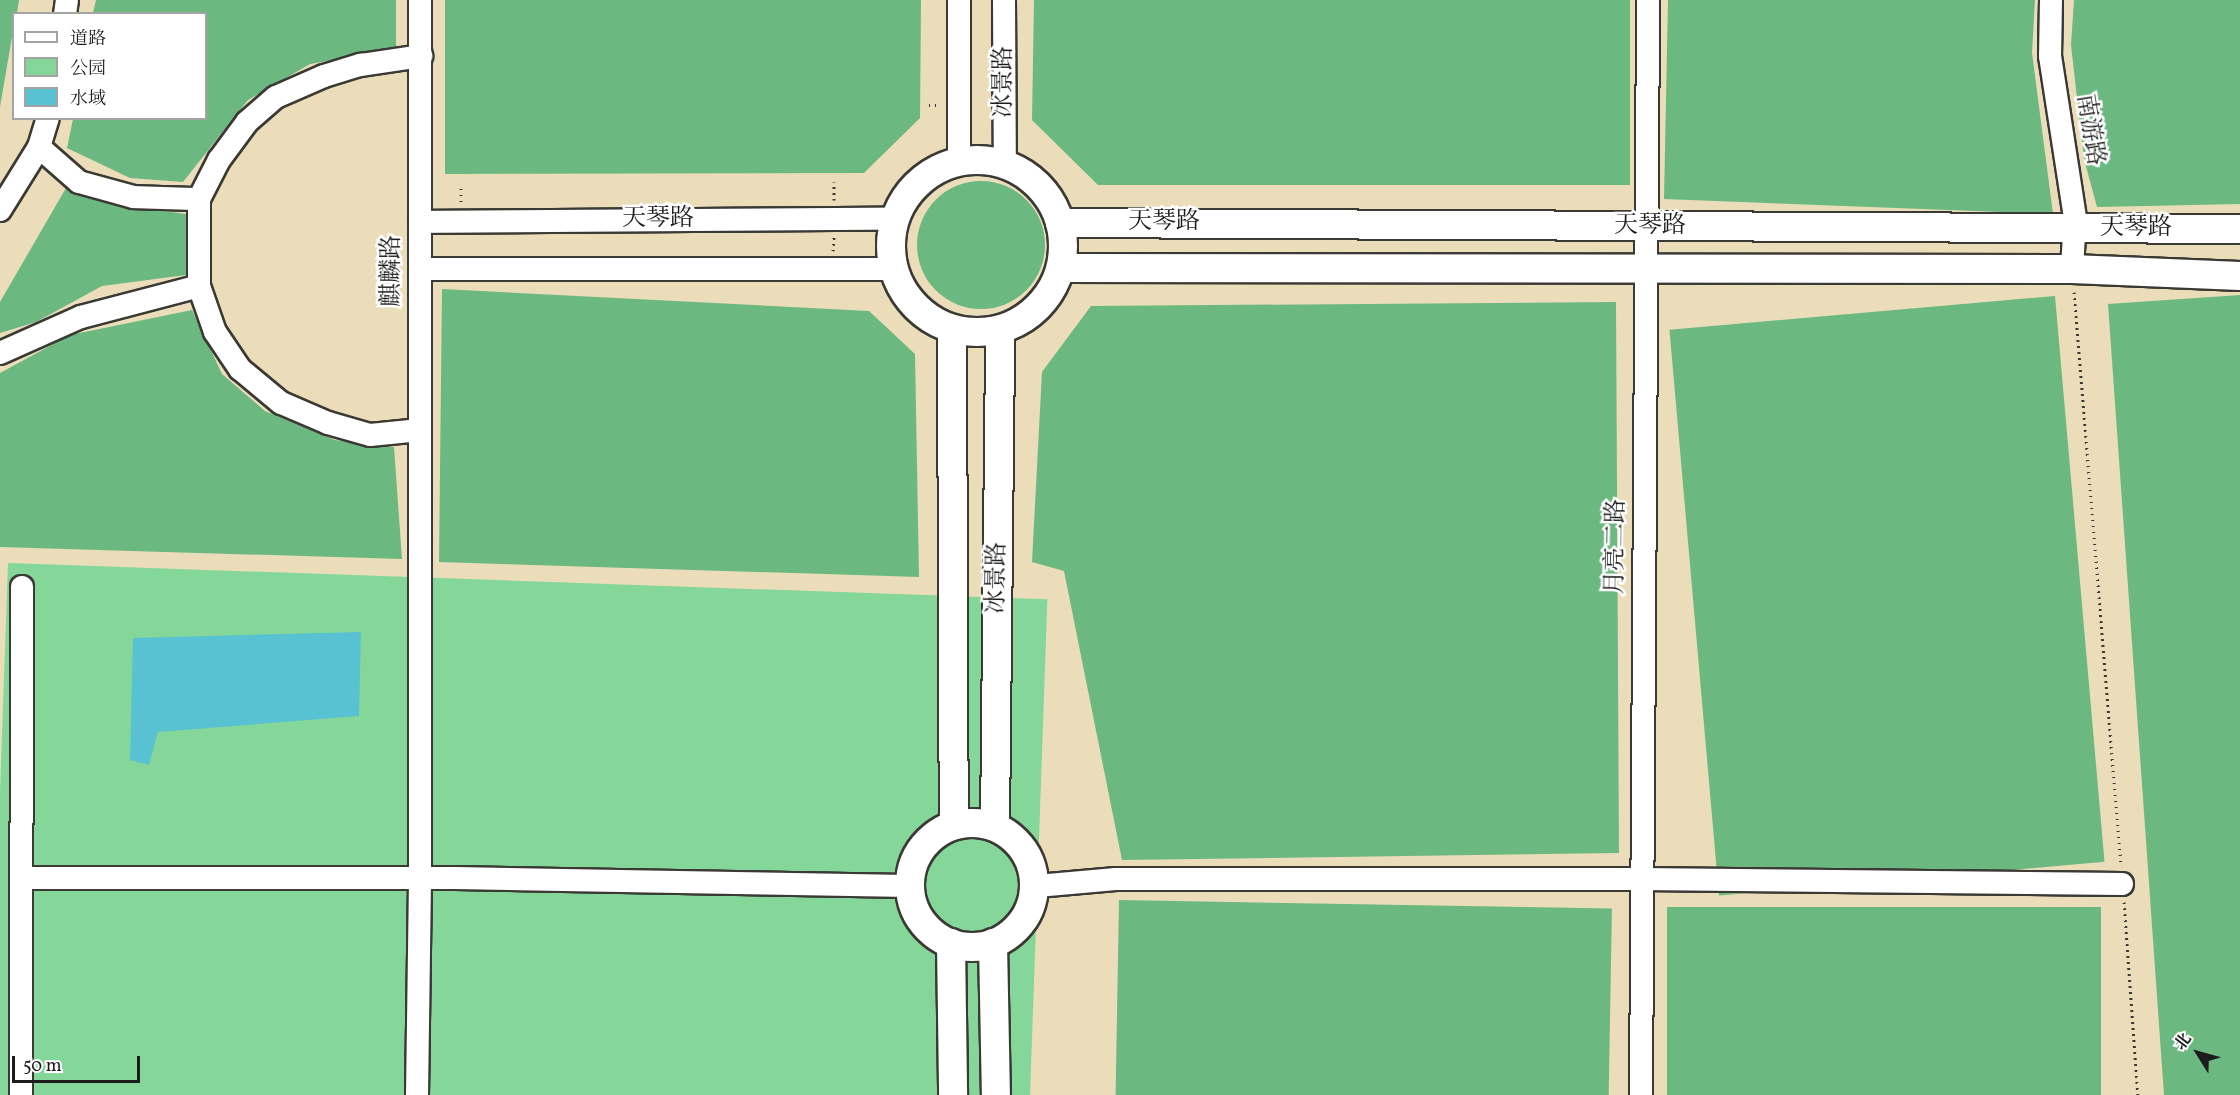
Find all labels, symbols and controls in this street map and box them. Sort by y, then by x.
legend [12,12,207,120]
text: 道路 [70,27,106,52]
street label: 冰景路 [991,46,1019,118]
text: 公园 [70,57,106,82]
text: 水域 [70,87,106,112]
street label: 南游路 [2069,92,2109,168]
street label: 天琴路 [622,206,694,234]
street label: 天琴路 [1128,209,1200,237]
street label: 天琴路 [1614,213,1686,241]
street label: 天琴路 [2100,215,2172,243]
street label: 麒麟路 [379,235,407,307]
street label: 月亮二路 [1602,499,1632,595]
street label: 冰景路 [983,542,1013,614]
north arrow [2168,1023,2228,1083]
text: 北 [2170,1029,2197,1055]
scale bar [15,1044,142,1082]
text: 50 m [23,1054,62,1079]

